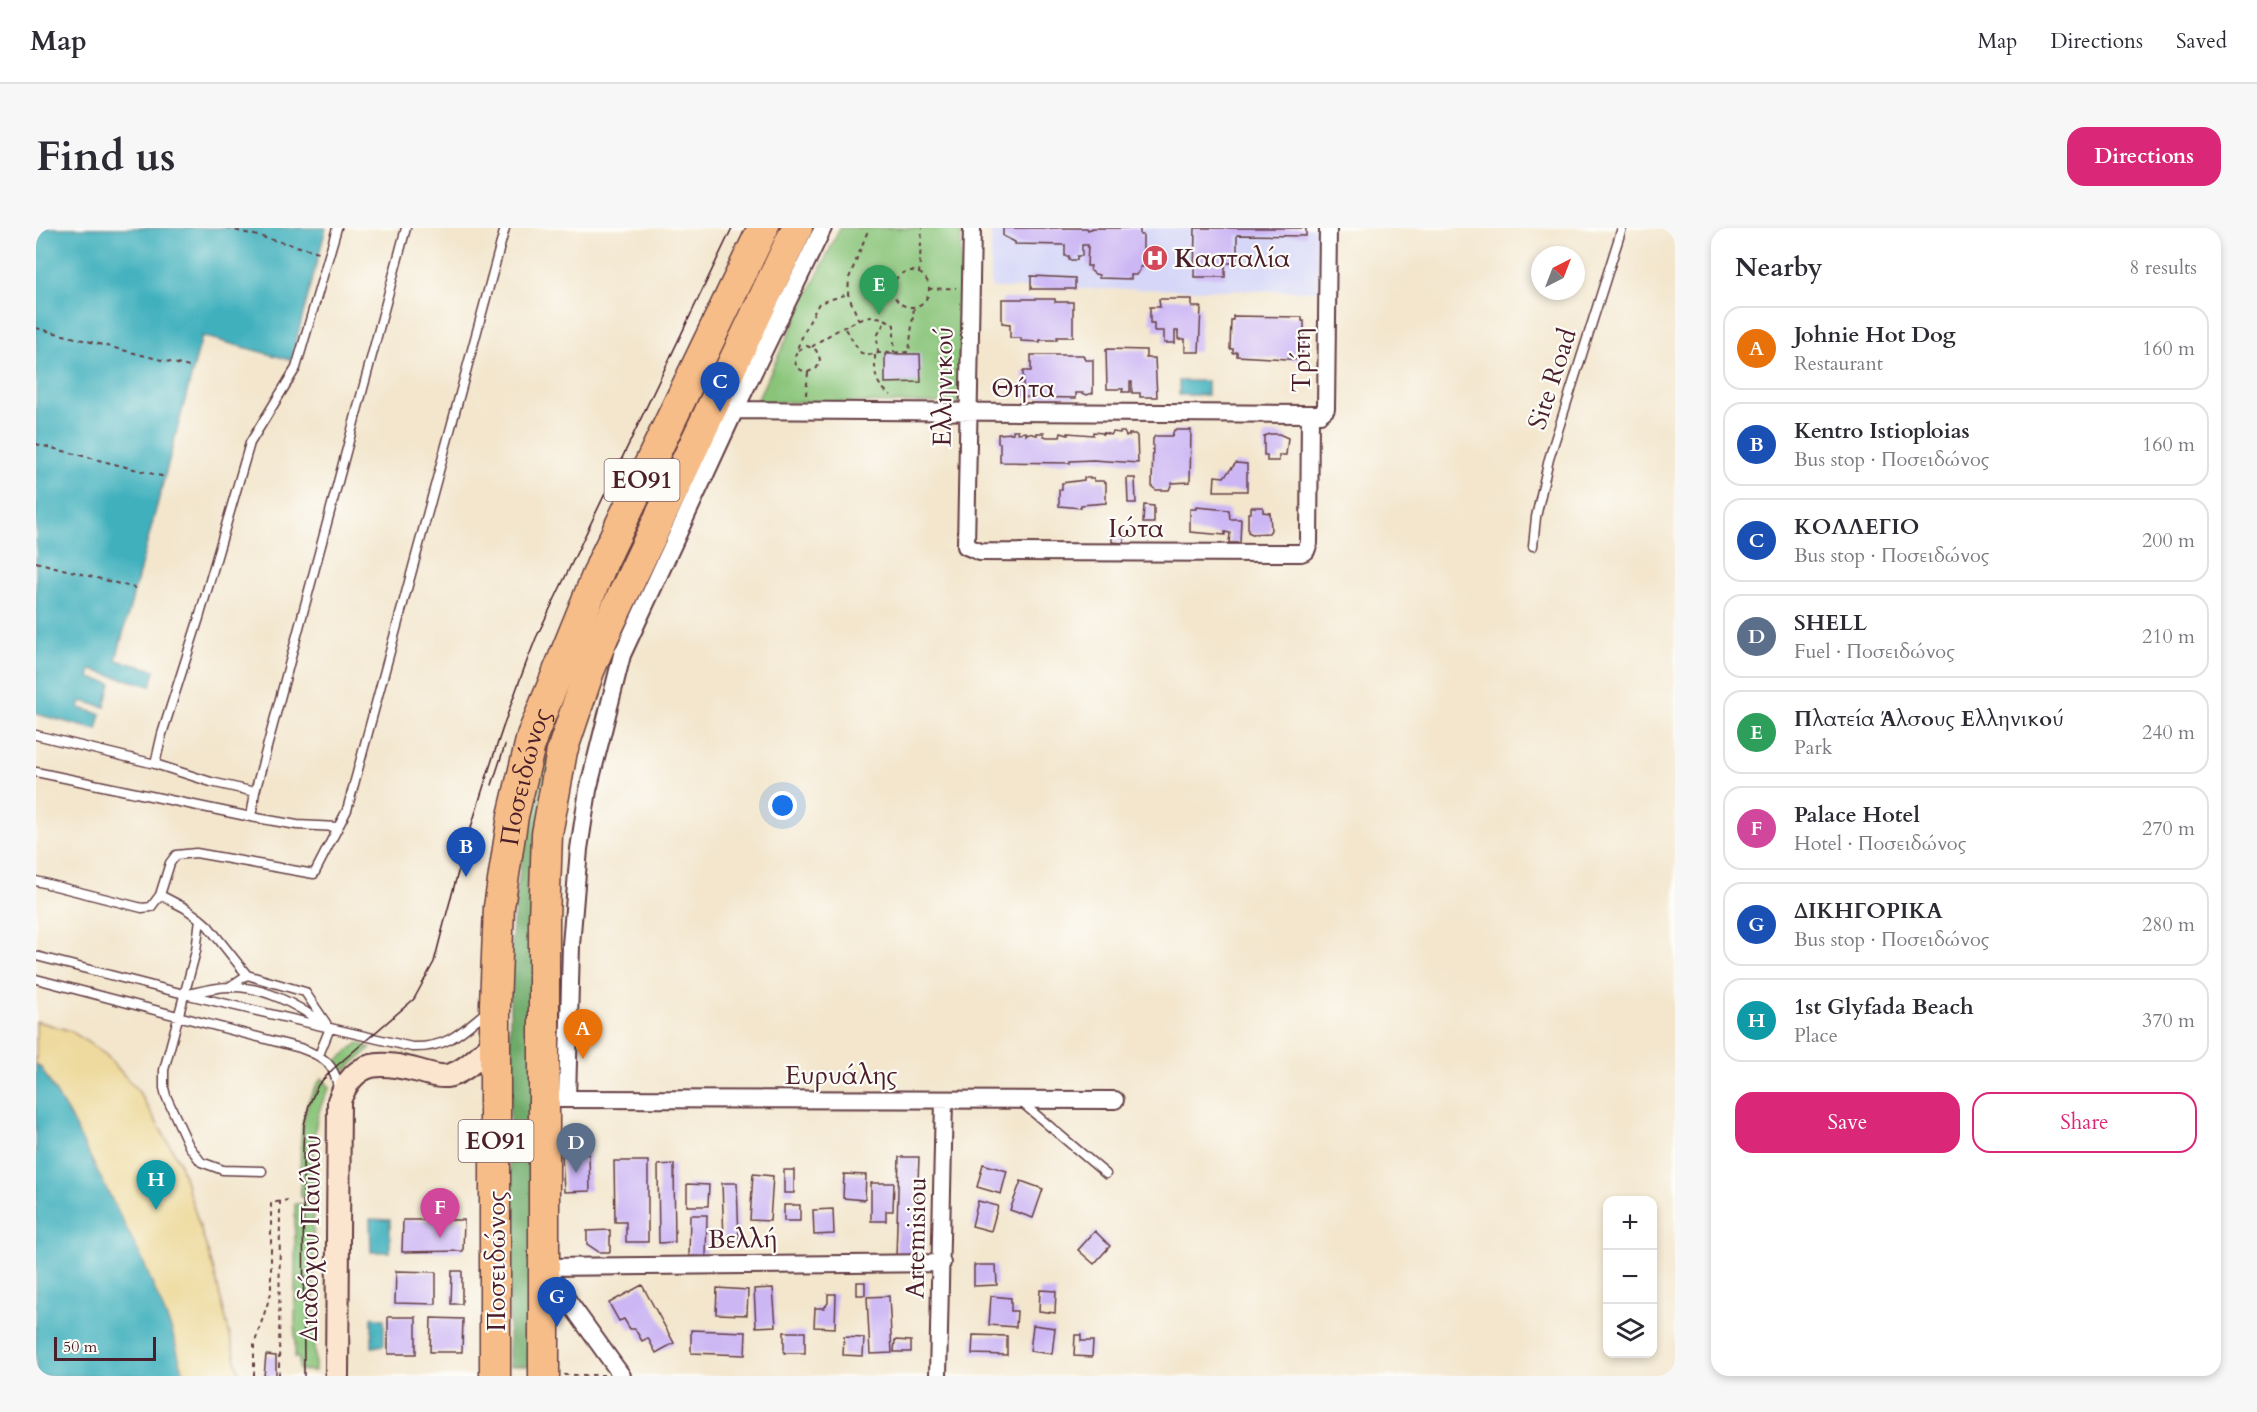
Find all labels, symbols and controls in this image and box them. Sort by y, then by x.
text: Map [30,22,87,60]
text: Map [1977,27,2017,56]
text: Directions [2050,27,2143,56]
text: Saved [2176,27,2227,56]
button: Directions [2067,127,2221,186]
text: Find us [36,128,176,185]
place label: Κασταλία [1174,241,1290,276]
hospital icon: Κασταλία [1140,243,1170,273]
north arrow [1531,246,1585,300]
text: Nearby [1735,250,1823,285]
text: 8 results [2129,254,2197,281]
pin: E [860,266,898,315]
text: Johnie Hot Dog [1794,320,1956,350]
street label: Site Road [1519,324,1585,434]
street label: Ελληνικού [924,327,962,447]
street label: Τρίτη [1284,328,1319,392]
text: A [1749,335,1764,362]
text: 160 m [2142,335,2195,362]
text: Restaurant [1794,350,1883,377]
pin: C [700,362,740,412]
street label: Θήτα [991,371,1055,406]
text: Kentro Istioploias [1794,416,1970,446]
text: B [1749,431,1764,458]
text: 160 m [2142,431,2195,458]
text: Bus stop · Ποσειδώνος [1794,446,1989,473]
road number: ΕΟ91 [604,459,680,501]
street label: Ιώτα [1108,511,1164,546]
text: ΚΟΛΛΕΓΙΟ [1794,512,1919,542]
text: C [1749,527,1764,554]
text: 200 m [2142,527,2195,554]
text: Bus stop · Ποσειδώνος [1794,542,1989,569]
text: SHELL [1794,608,1867,638]
text: D [1748,623,1765,650]
text: 210 m [2142,623,2195,650]
text: Fuel · Ποσειδώνος [1794,638,1955,665]
street label: Ποσειδώνος [491,702,559,848]
text: Πλατεία Άλσους Ελληνικού [1794,704,2064,734]
text: E [1750,719,1763,746]
text: 240 m [2142,719,2195,746]
text: Park [1794,734,1832,761]
your location [768,791,797,820]
text: Palace Hotel [1794,800,1920,830]
text: F [1751,815,1762,842]
text: 270 m [2142,815,2195,842]
pin: B [446,828,486,877]
text: Hotel · Ποσειδώνος [1794,830,1966,857]
text: ΔΙΚΗΓΟΡΙΚΑ [1794,896,1943,926]
text: G [1748,911,1765,938]
text: 280 m [2142,911,2195,938]
text: Bus stop · Ποσειδώνος [1794,926,1989,953]
text: 1st Glyfada Beach [1794,992,1974,1022]
text: H [1748,1007,1765,1034]
text: 370 m [2142,1007,2195,1034]
pin: A [564,1010,602,1059]
text: Place [1794,1022,1838,1049]
street label: Ευρυάλης [785,1058,897,1093]
button: Save [1735,1092,1960,1153]
button: Share [1972,1092,2197,1153]
road number: ΕΟ91 [458,1120,534,1162]
pin: D [556,1124,596,1173]
street label: Διαδόχου Παύλου [291,1134,329,1342]
pin: H [136,1160,176,1210]
street label: Artemisiou [897,1177,935,1299]
pin: F [420,1188,460,1238]
street label: Ποσειδώνος [479,1191,514,1331]
map controls [1603,1196,1657,1358]
button: + [1603,1196,1657,1250]
street label: Βελλή [708,1221,778,1257]
button: − [1603,1250,1657,1304]
pin: G [538,1278,576,1327]
button: layers [1603,1304,1657,1358]
scale bar [54,1334,156,1362]
text: 50 m [63,1336,97,1358]

